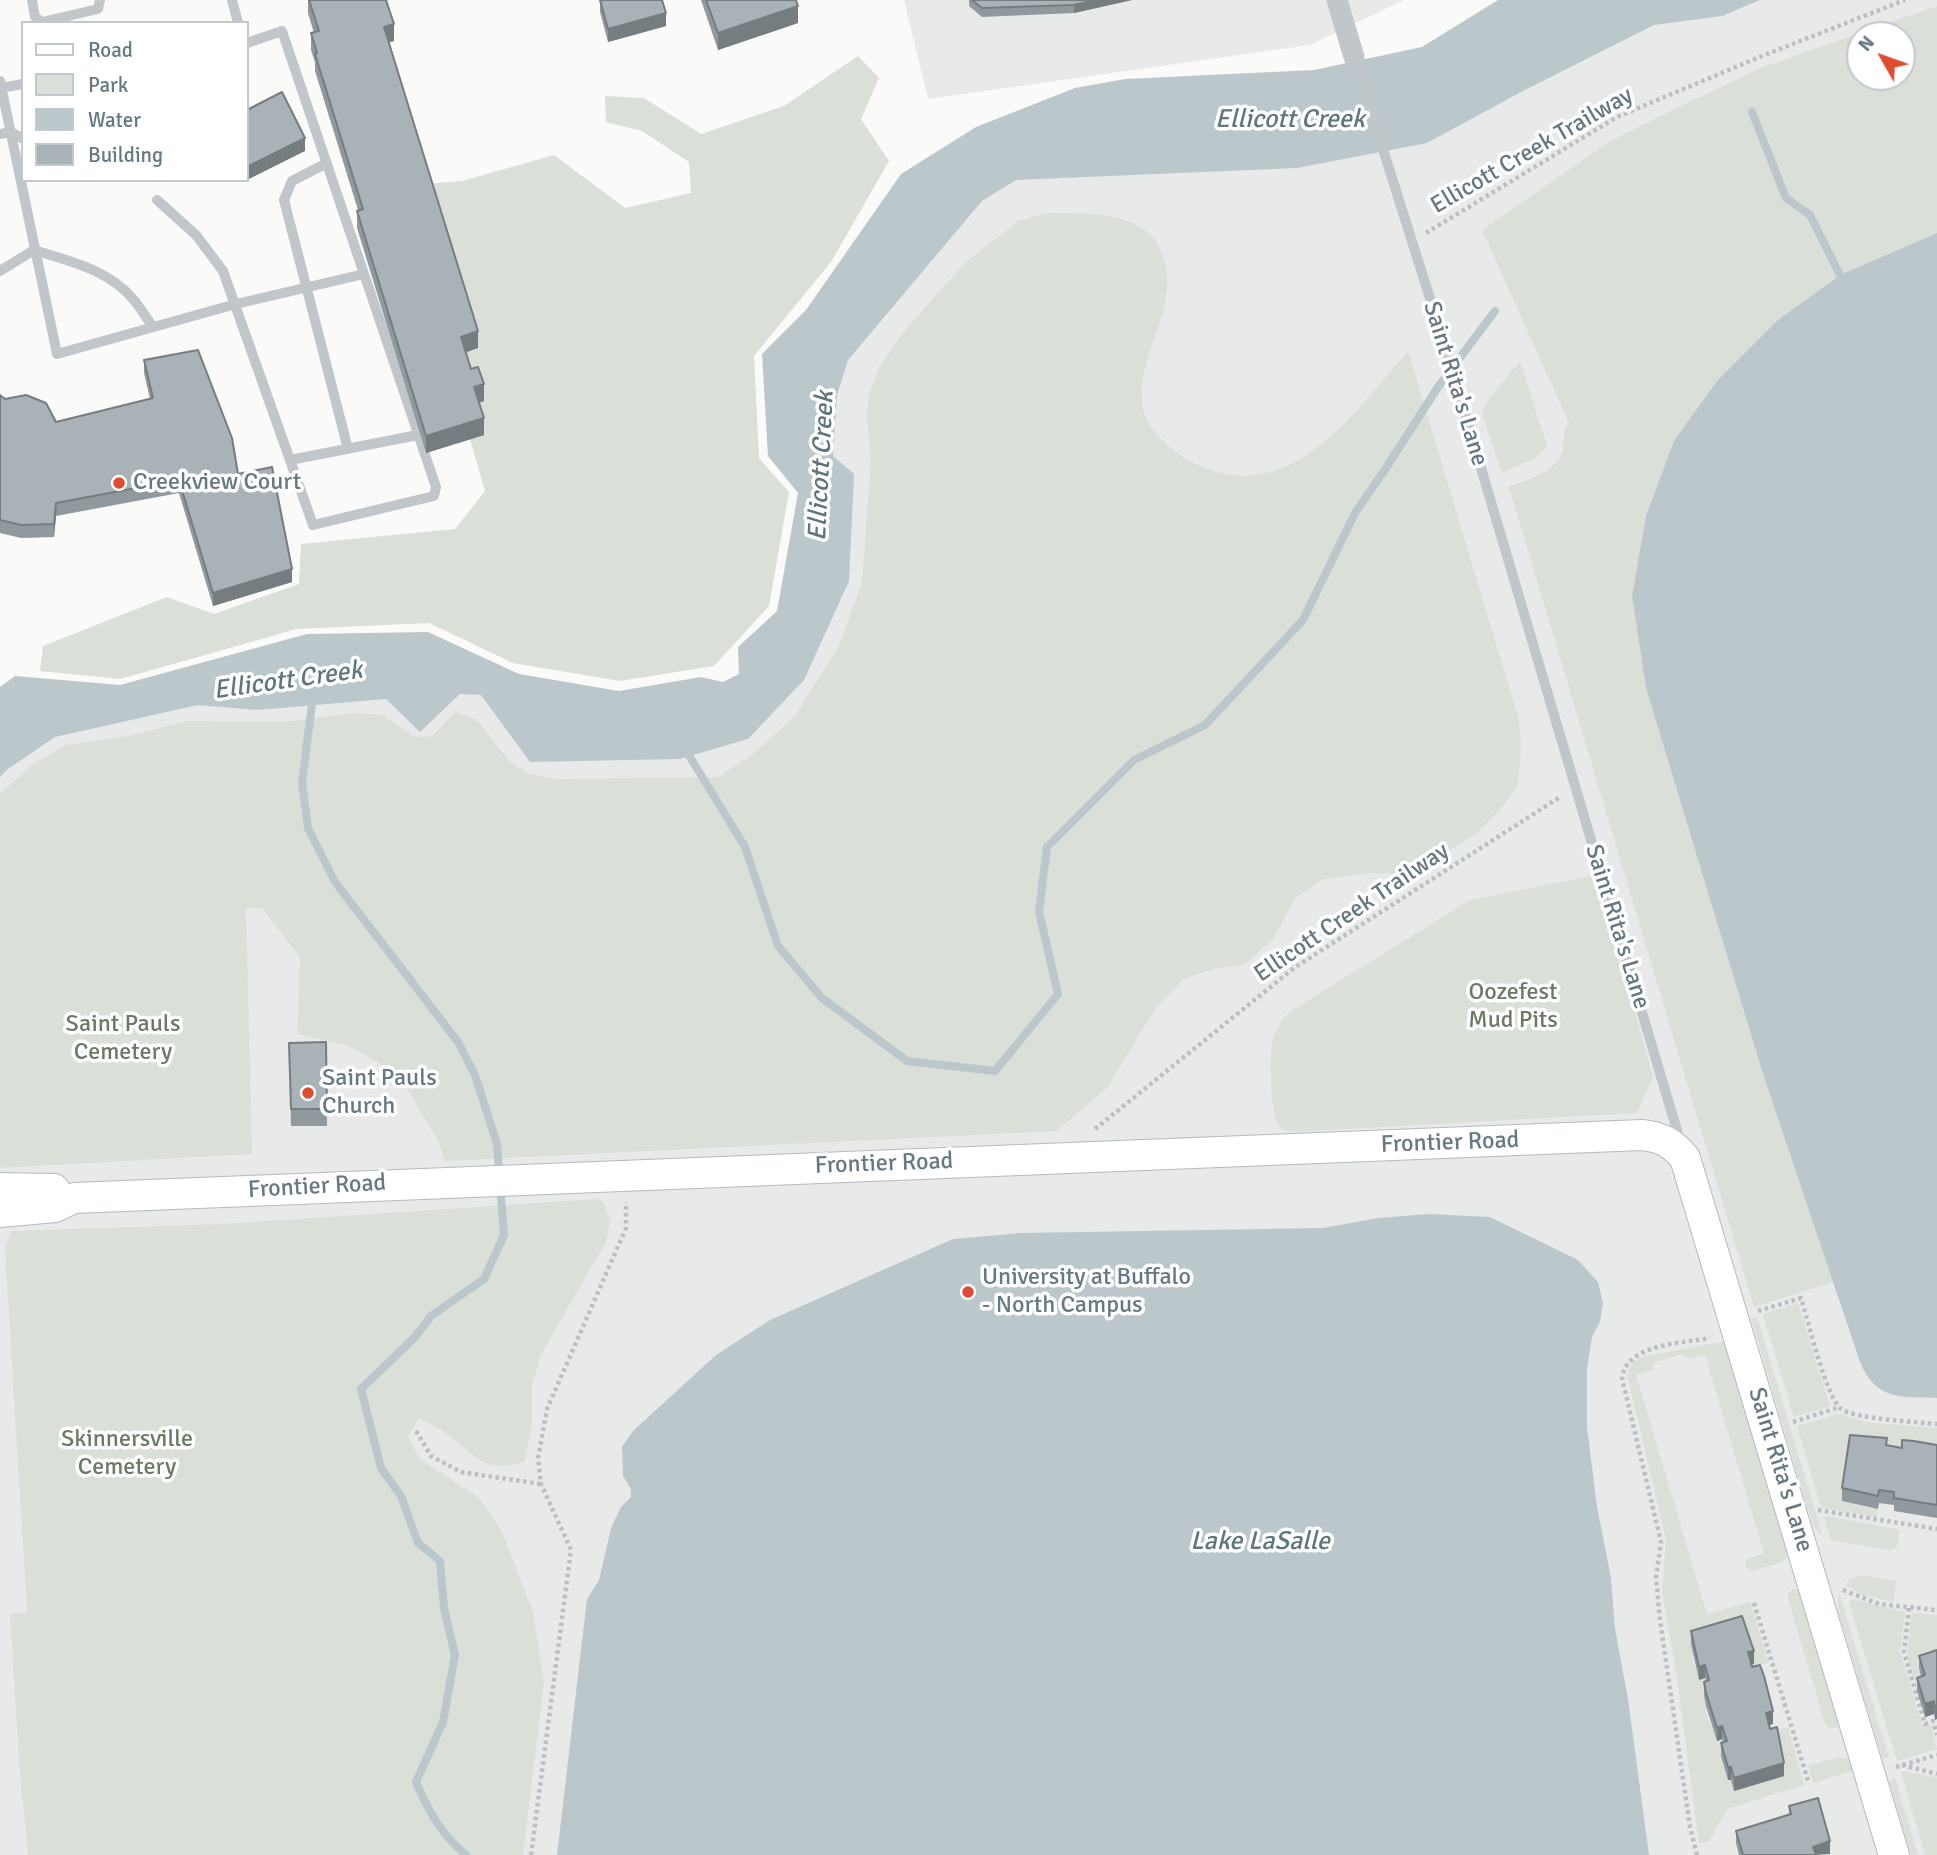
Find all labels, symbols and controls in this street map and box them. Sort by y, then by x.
legend [21,21,248,182]
north arrow [1846,21,1916,91]
text: N [1853,31,1880,57]
text: Road [88,37,133,63]
text: Park [88,72,128,98]
street label: Ellicott Creek Trailway [1426,81,1638,221]
water label: Ellicott Creek [1215,104,1365,136]
text: Water [88,107,141,133]
text: Building [88,142,163,168]
street label: Saint Rita's Lane [1416,298,1494,470]
water label: Ellicott Creek [803,390,841,542]
place label: Creekview Court [133,469,301,497]
marker: Creekview Court [111,475,127,491]
water label: Ellicott Creek [212,655,364,707]
street label: Ellicott Creek Trailway [1249,837,1455,989]
street label: Saint Rita's Lane [1578,841,1656,1013]
park label: Oozefest Mud Pits [1468,979,1558,1035]
park label: Saint Pauls Cemetery [66,1011,180,1067]
place label: Saint Pauls Church [322,1065,437,1121]
marker: Saint Pauls Church [300,1085,316,1101]
street label: Frontier Road [1380,1126,1520,1160]
street label: Frontier Road [814,1147,954,1181]
street label: Frontier Road [247,1169,387,1205]
place label: University at Buffalo - North Campus [982,1264,1191,1320]
marker: University at Buffalo - North Campus [960,1284,976,1300]
street label: Saint Rita's Lane [1741,1384,1819,1556]
park label: Skinnersville Cemetery [61,1426,193,1482]
water label: Lake LaSalle [1190,1526,1330,1558]

